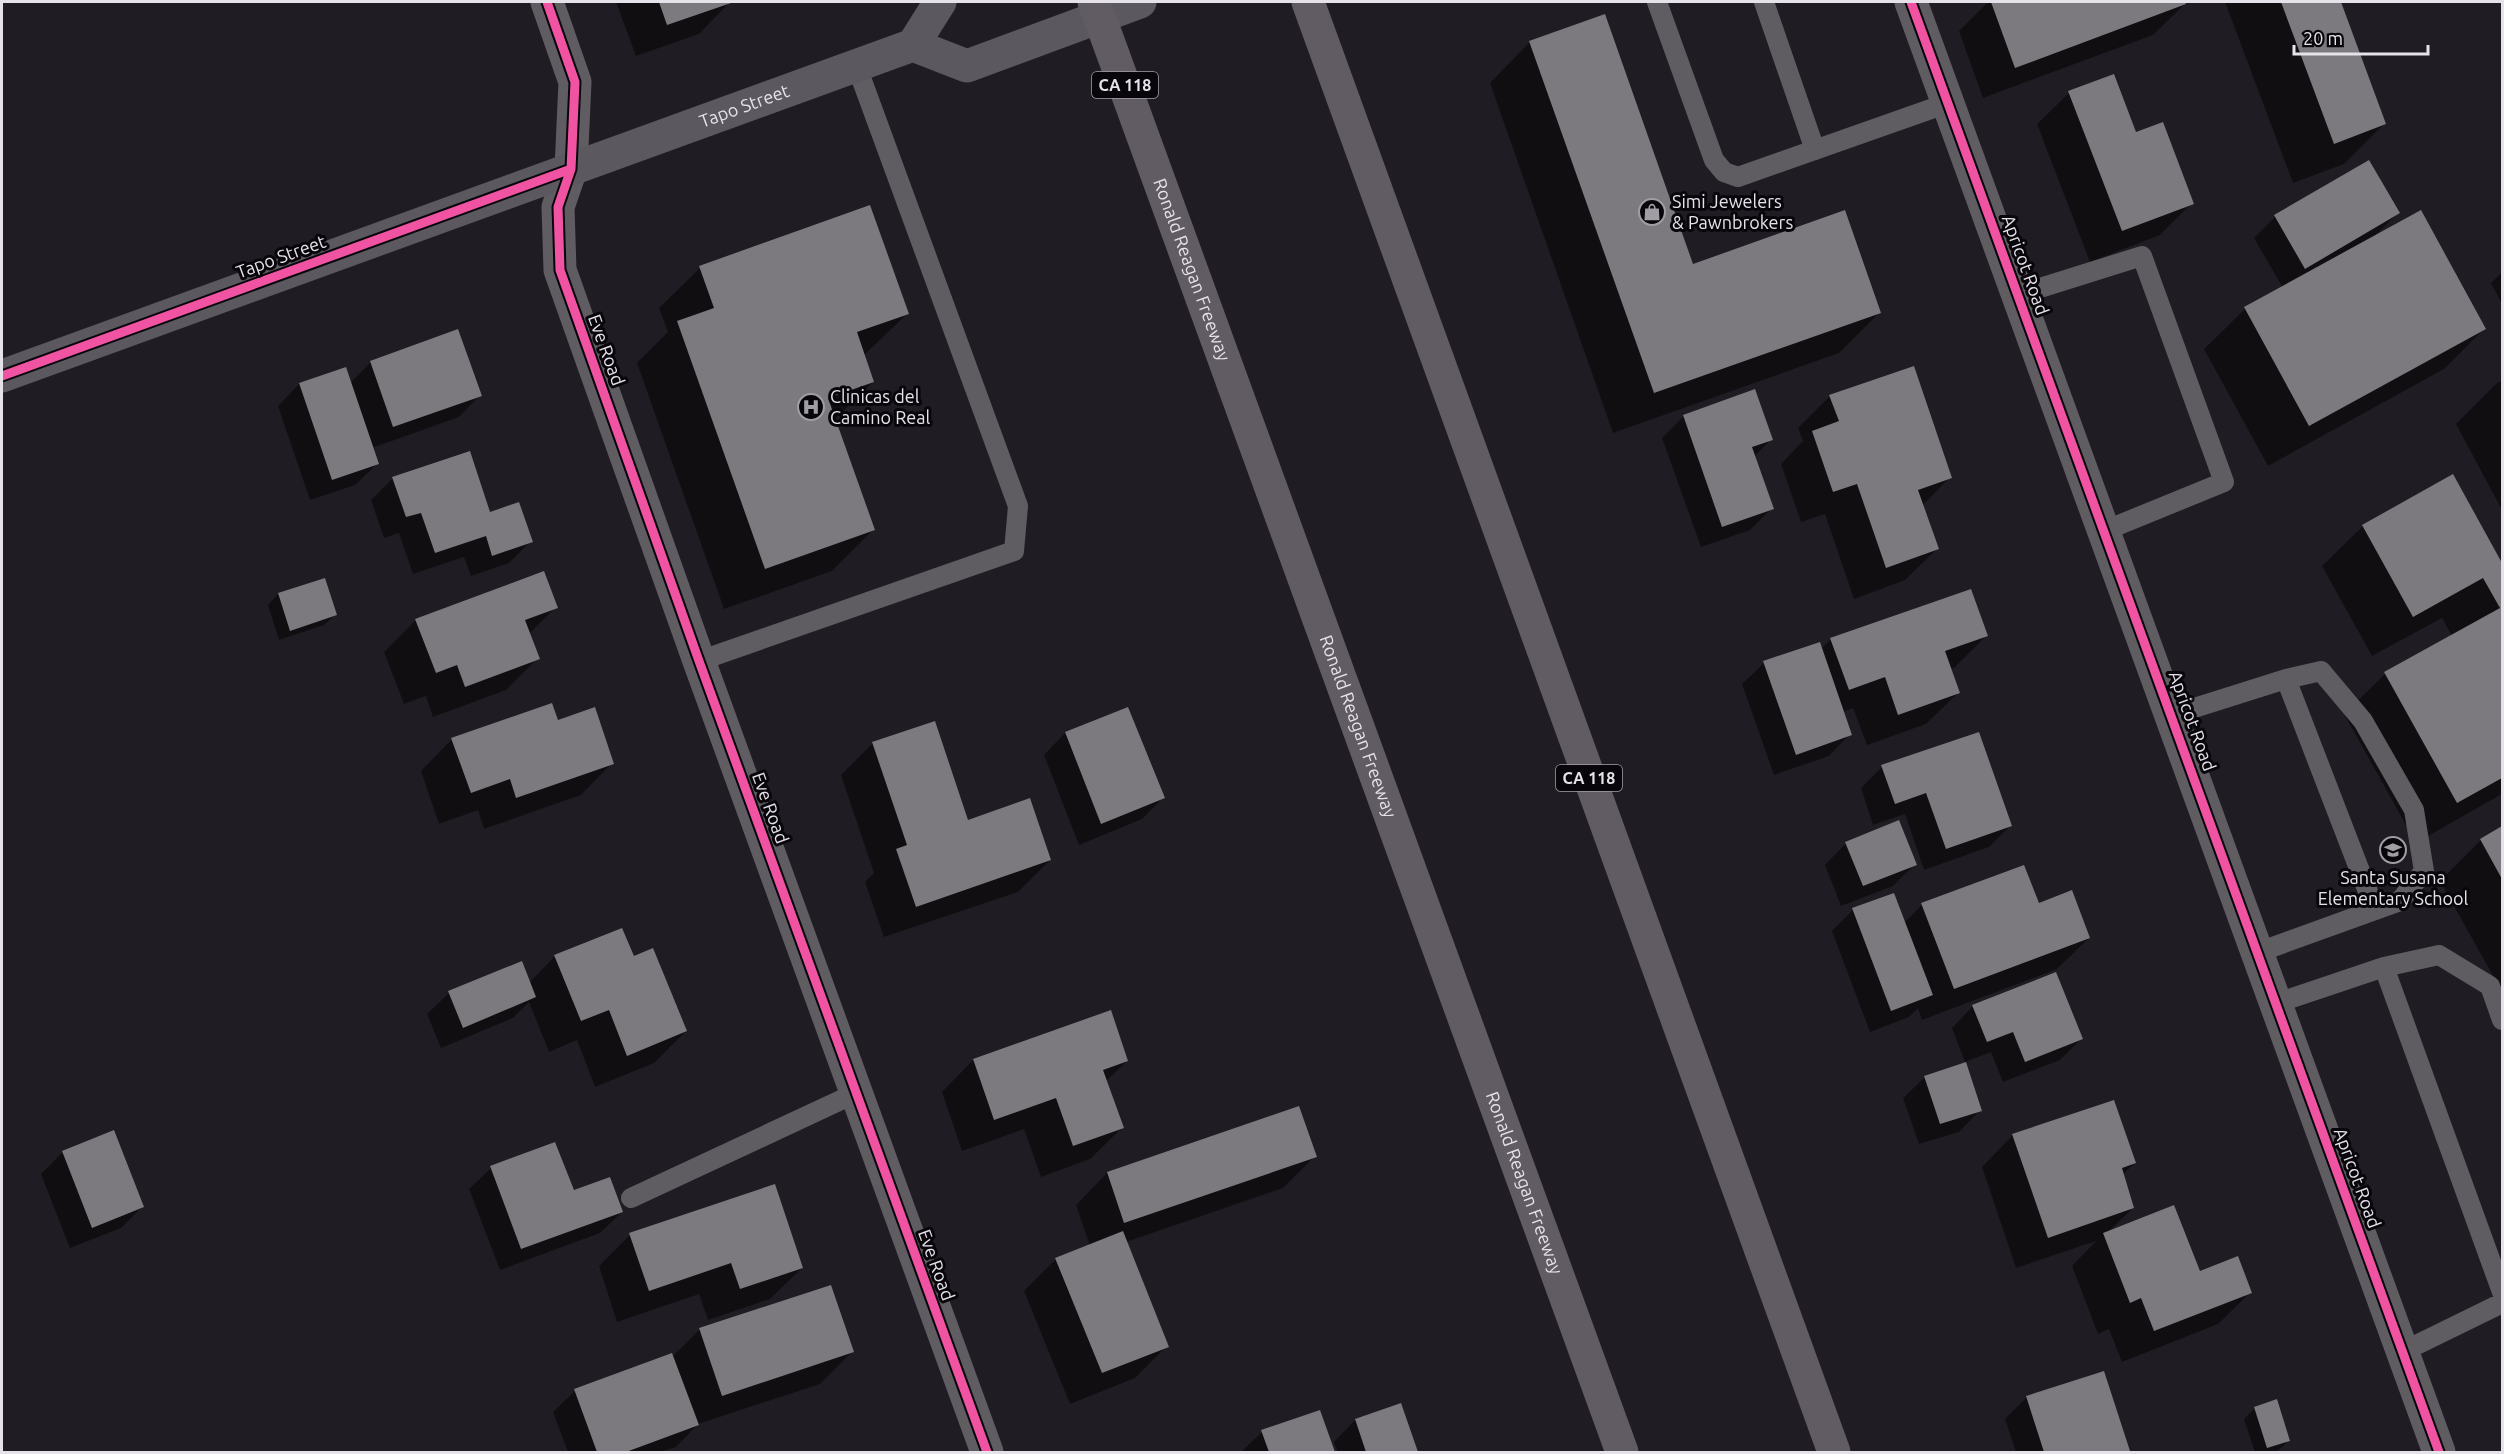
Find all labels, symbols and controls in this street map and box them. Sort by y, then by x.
scale bar [2294,18,2428,56]
text: 20 m [2303,28,2343,48]
road number: CA 118 [1092,72,1158,98]
street label: Tapo Street [697,80,792,131]
street label: Ronald Reagan Freeway [1150,175,1235,364]
place label: Simi Jewelers & Pawnbrokers [1672,191,1793,232]
shop icon: Simi Jewelers & Pawnbrokers [1637,197,1667,227]
street label: Apricot Road [1999,212,2053,317]
street label: Tapo Street [233,231,328,282]
street label: Eve Road [585,311,629,388]
place label: Clinicas del Camino Real [830,386,931,427]
hospital icon: Clinicas del Camino Real [796,392,826,422]
street label: Ronald Reagan Freeway [1316,632,1401,820]
street label: Apricot Road [2166,668,2220,773]
road number: CA 118 [1556,765,1622,791]
street label: Eve Road [749,769,793,846]
school or university icon: Santa Susana Elementary School [2378,835,2408,865]
place label: Santa Susana Elementary School [2318,867,2469,908]
street label: Ronald Reagan Freeway [1483,1089,1568,1277]
street label: Apricot Road [2331,1125,2385,1230]
street label: Eve Road [915,1226,959,1303]

